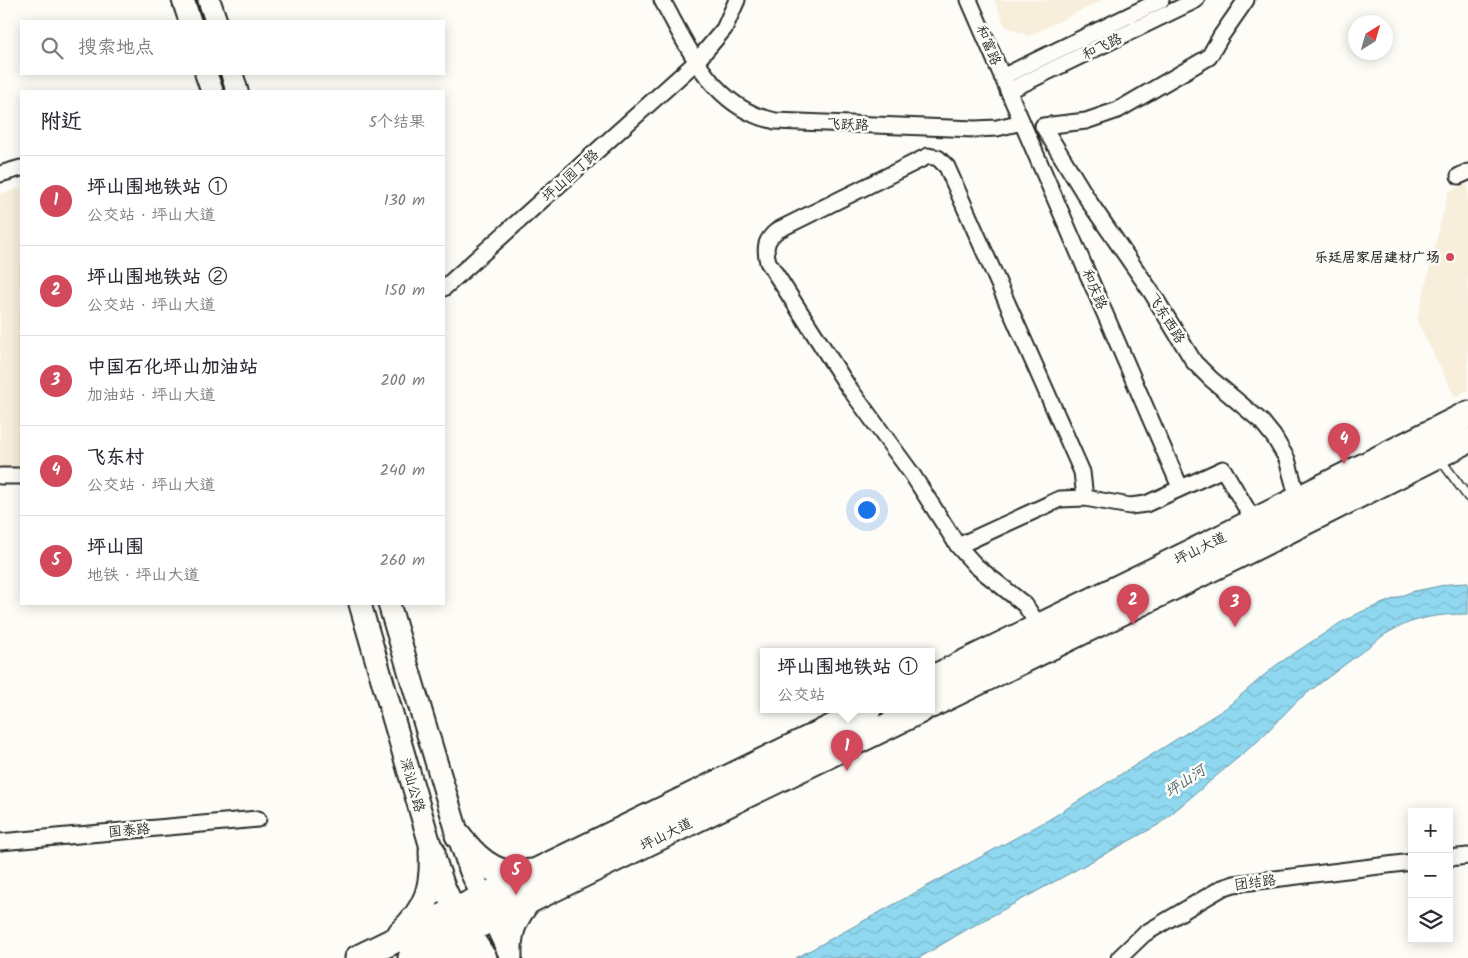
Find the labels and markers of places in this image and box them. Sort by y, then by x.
place label: 乐廷居家居建材广场 [1314,247,1440,269]
marker: 乐廷居家居建材广场 [1444,251,1456,263]
pin: 4 [1328,423,1360,464]
pin: 2 [1117,584,1149,625]
pin: 3 [1219,586,1251,627]
pin: 1 [831,730,863,771]
pin: 5 [500,854,532,895]

